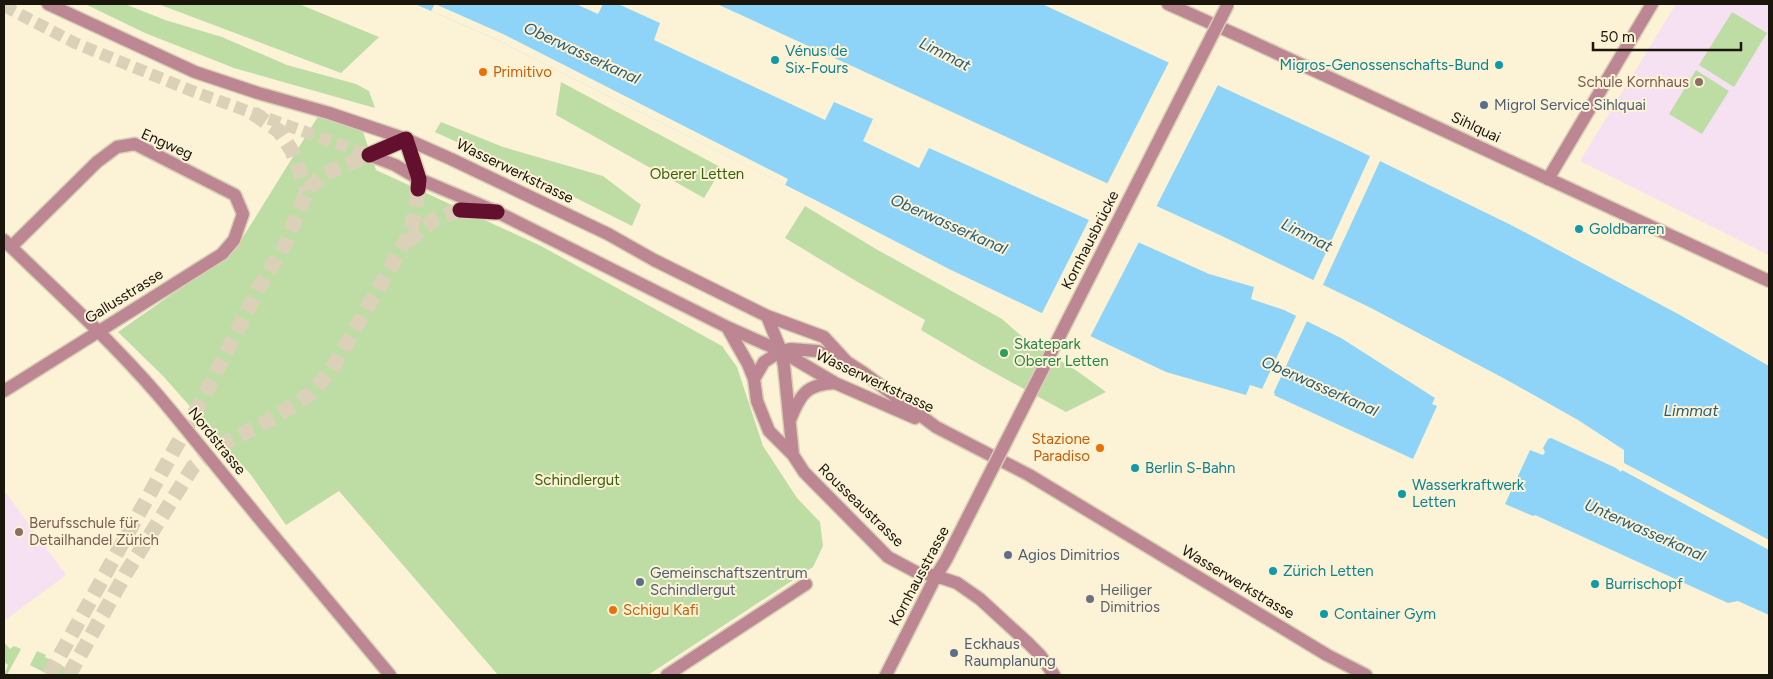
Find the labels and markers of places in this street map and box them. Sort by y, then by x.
place label: Vénus de Six-Fours [785,42,848,77]
marker: Vénus de Six-Fours [769,54,781,66]
place label: Migros-Genossenschafts-Bund [1280,56,1489,74]
marker: Migros-Genossenschafts-Bund [1493,59,1505,71]
place label: Primitivo [493,63,552,81]
marker: Primitivo [477,66,489,78]
place label: Schule Kornhaus [1577,73,1689,91]
marker: Schule Kornhaus [1693,76,1705,88]
place label: Migrol Service Sihlquai [1494,96,1646,114]
marker: Migrol Service Sihlquai [1478,99,1490,111]
place label: Goldbarren [1589,220,1664,238]
marker: Goldbarren [1573,223,1585,235]
place label: Skatepark Oberer Letten [1014,335,1109,370]
marker: Skatepark Oberer Letten [998,347,1010,359]
place label: Stazione Paradiso [1031,430,1090,465]
marker: Stazione Paradiso [1094,442,1106,454]
place label: Berlin S-Bahn [1145,459,1235,477]
marker: Berlin S-Bahn [1129,462,1141,474]
place label: Wasserkraftwerk Letten [1412,476,1525,511]
marker: Wasserkraftwerk Letten [1396,488,1408,500]
place label: Berufsschule für Detailhandel Zürich [29,514,159,549]
marker: Berufsschule für Detailhandel Zürich [13,526,25,538]
place label: Agios Dimitrios [1018,546,1120,564]
marker: Agios Dimitrios [1002,549,1014,561]
place label: Zürich Letten [1283,562,1374,580]
place label: Gemeinschaftszentrum Schindlergut [650,564,808,599]
marker: Zürich Letten [1267,565,1279,577]
place label: Burrischopf [1605,575,1683,593]
marker: Gemeinschaftszentrum Schindlergut [634,576,646,588]
marker: Burrischopf [1589,578,1601,590]
place label: Heiliger Dimitrios [1100,581,1160,616]
marker: Heiliger Dimitrios [1084,593,1096,605]
place label: Schigu Kafi [623,601,699,619]
marker: Schigu Kafi [607,604,619,616]
place label: Container Gym [1334,605,1436,623]
marker: Container Gym [1318,608,1330,620]
place label: Eckhaus Raumplanung [964,635,1056,670]
marker: Eckhaus Raumplanung [948,647,960,659]

